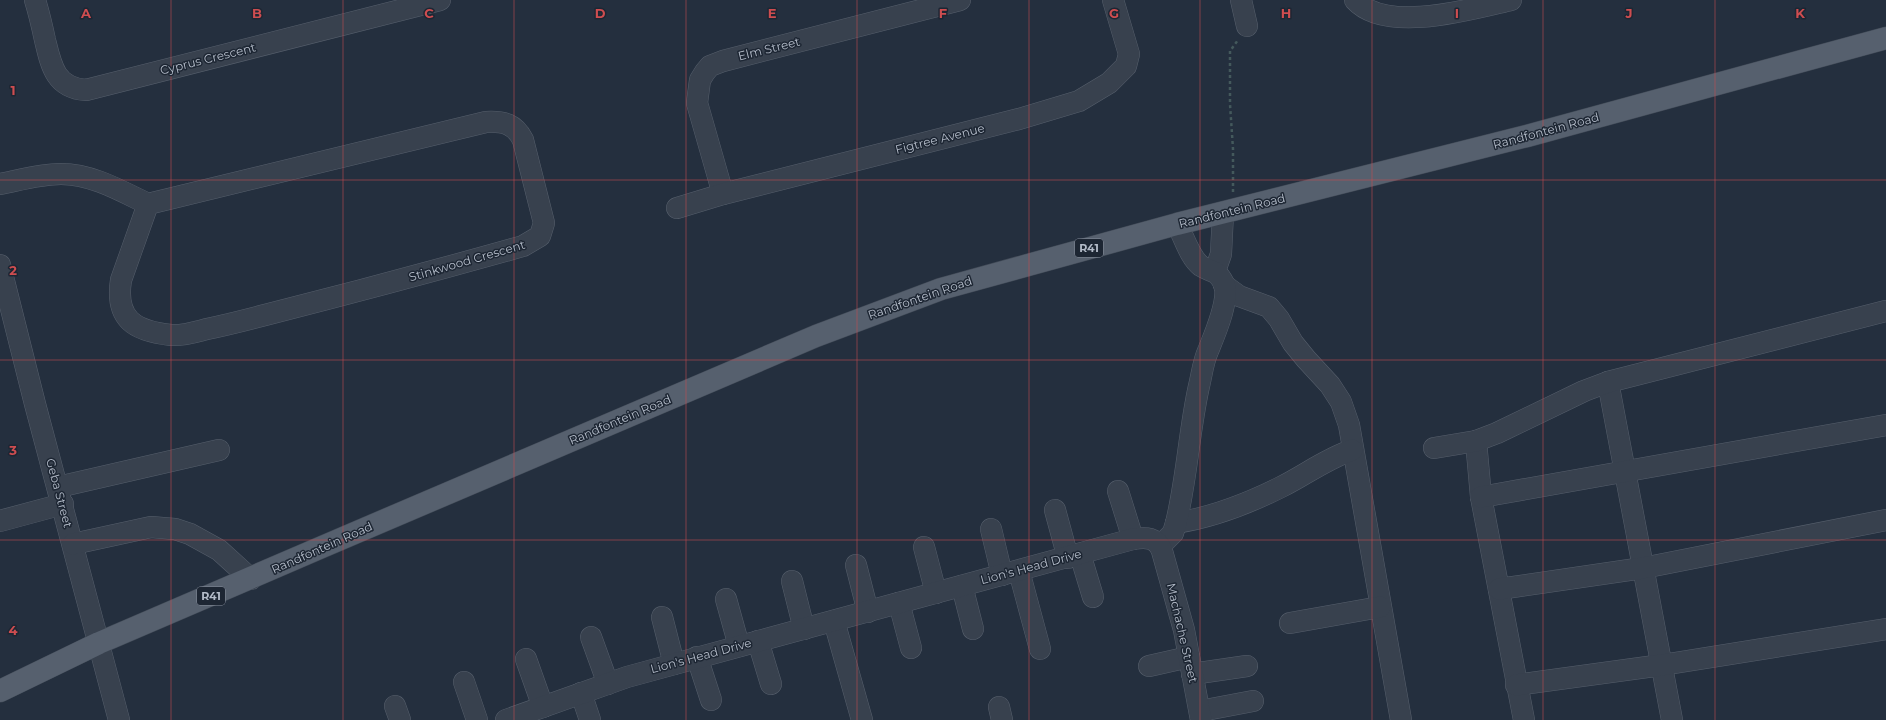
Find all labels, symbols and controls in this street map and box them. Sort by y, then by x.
text: A [80,5,92,21]
text: B [252,5,262,21]
text: C [424,5,434,21]
text: D [595,5,606,21]
text: E [768,5,777,21]
text: F [939,5,947,21]
text: G [1109,5,1119,21]
text: H [1281,5,1291,21]
text: I [1455,5,1459,21]
text: J [1624,5,1633,21]
text: K [1795,5,1805,21]
street label: Elm Street [736,34,802,63]
street label: Cyprus Crescent [158,39,257,78]
text: 1 [10,82,16,98]
street label: Randfontein Road [1491,109,1601,152]
street label: Figtree Avenue [894,120,986,157]
street label: Randfontein Road [1177,190,1287,231]
street label: Stinkwood Crescent [407,237,527,284]
road number: R41 [1075,239,1103,257]
text: 2 [9,262,17,278]
street label: Randfontein Road [866,273,974,322]
street label: Randfontein Road [567,391,673,448]
text: 3 [8,442,17,458]
street label: Geba Street [43,457,76,529]
street label: Randfontein Road [269,518,375,577]
street label: Lion's Head Drive [979,546,1083,587]
street label: Machache Street [1164,582,1201,684]
road number: R41 [197,587,225,605]
text: 4 [9,622,18,638]
street label: Lion's Head Drive [649,635,753,676]

